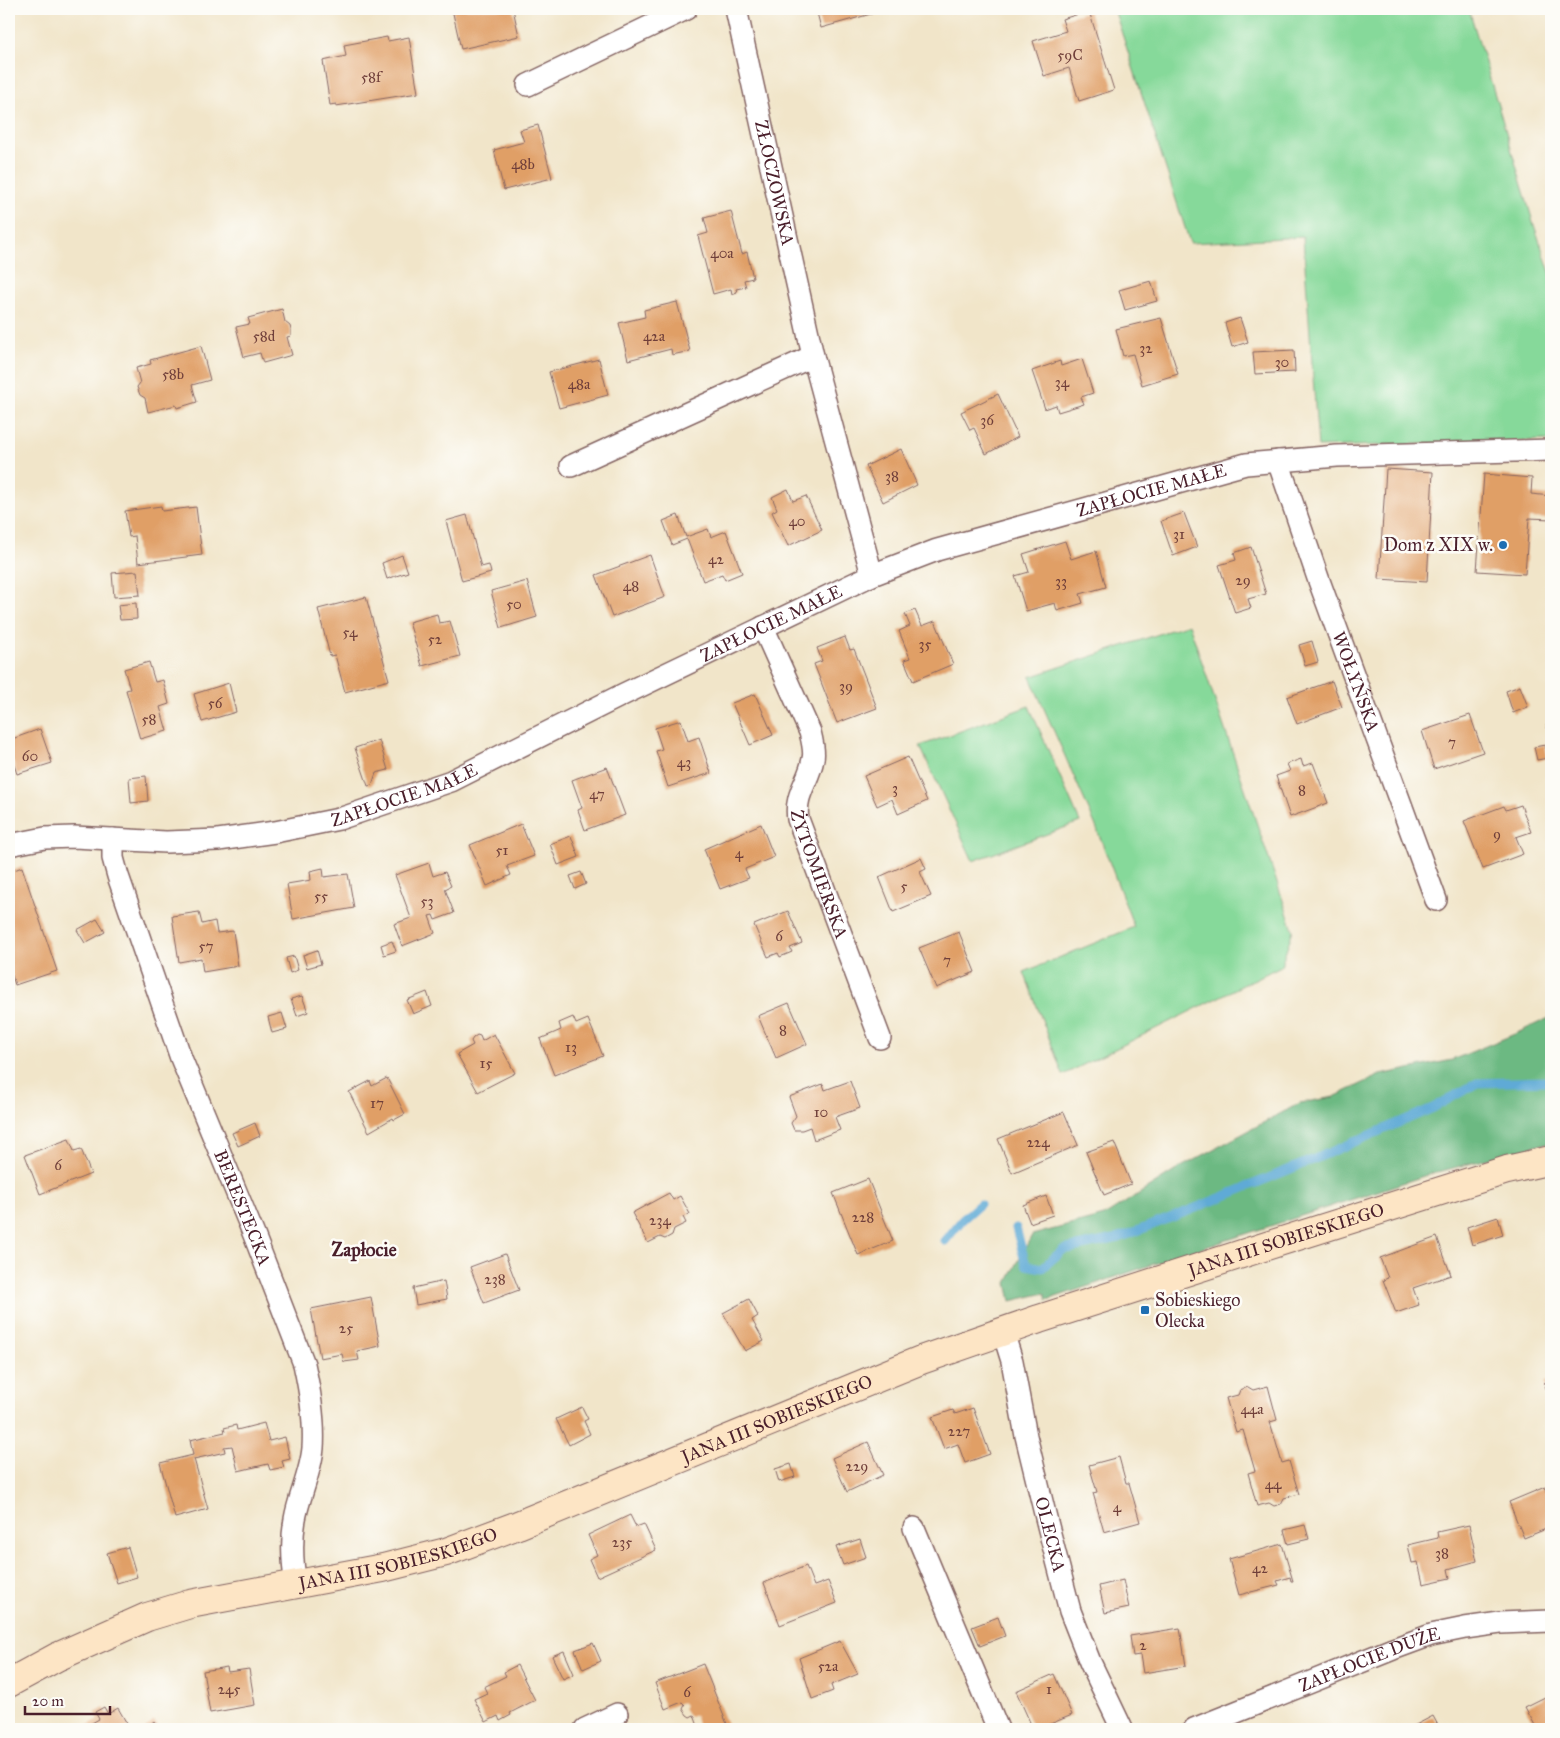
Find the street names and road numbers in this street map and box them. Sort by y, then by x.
street label: ZŁOCZOWSKA [750,118,799,247]
street label: ZAPŁOCIE MAŁE [1074,459,1229,522]
street label: ZAPŁOCIE MAŁE [697,580,846,667]
street label: WOŁYŃSKA [1328,628,1384,735]
street label: ZAPŁOCIE MAŁE [329,758,481,831]
street label: ŻYTOMIERSKA [786,809,853,942]
street label: BERESTECKA [209,1146,276,1269]
street label: JANA III SOBIESKIEGO [1183,1199,1387,1283]
street label: JANA III SOBIESKIEGO [676,1370,876,1470]
street label: OLECKA [1030,1494,1070,1574]
street label: JANA III SOBIESKIEGO [295,1523,500,1596]
street label: ZAPŁOCIE DUŻE [1296,1622,1442,1697]

